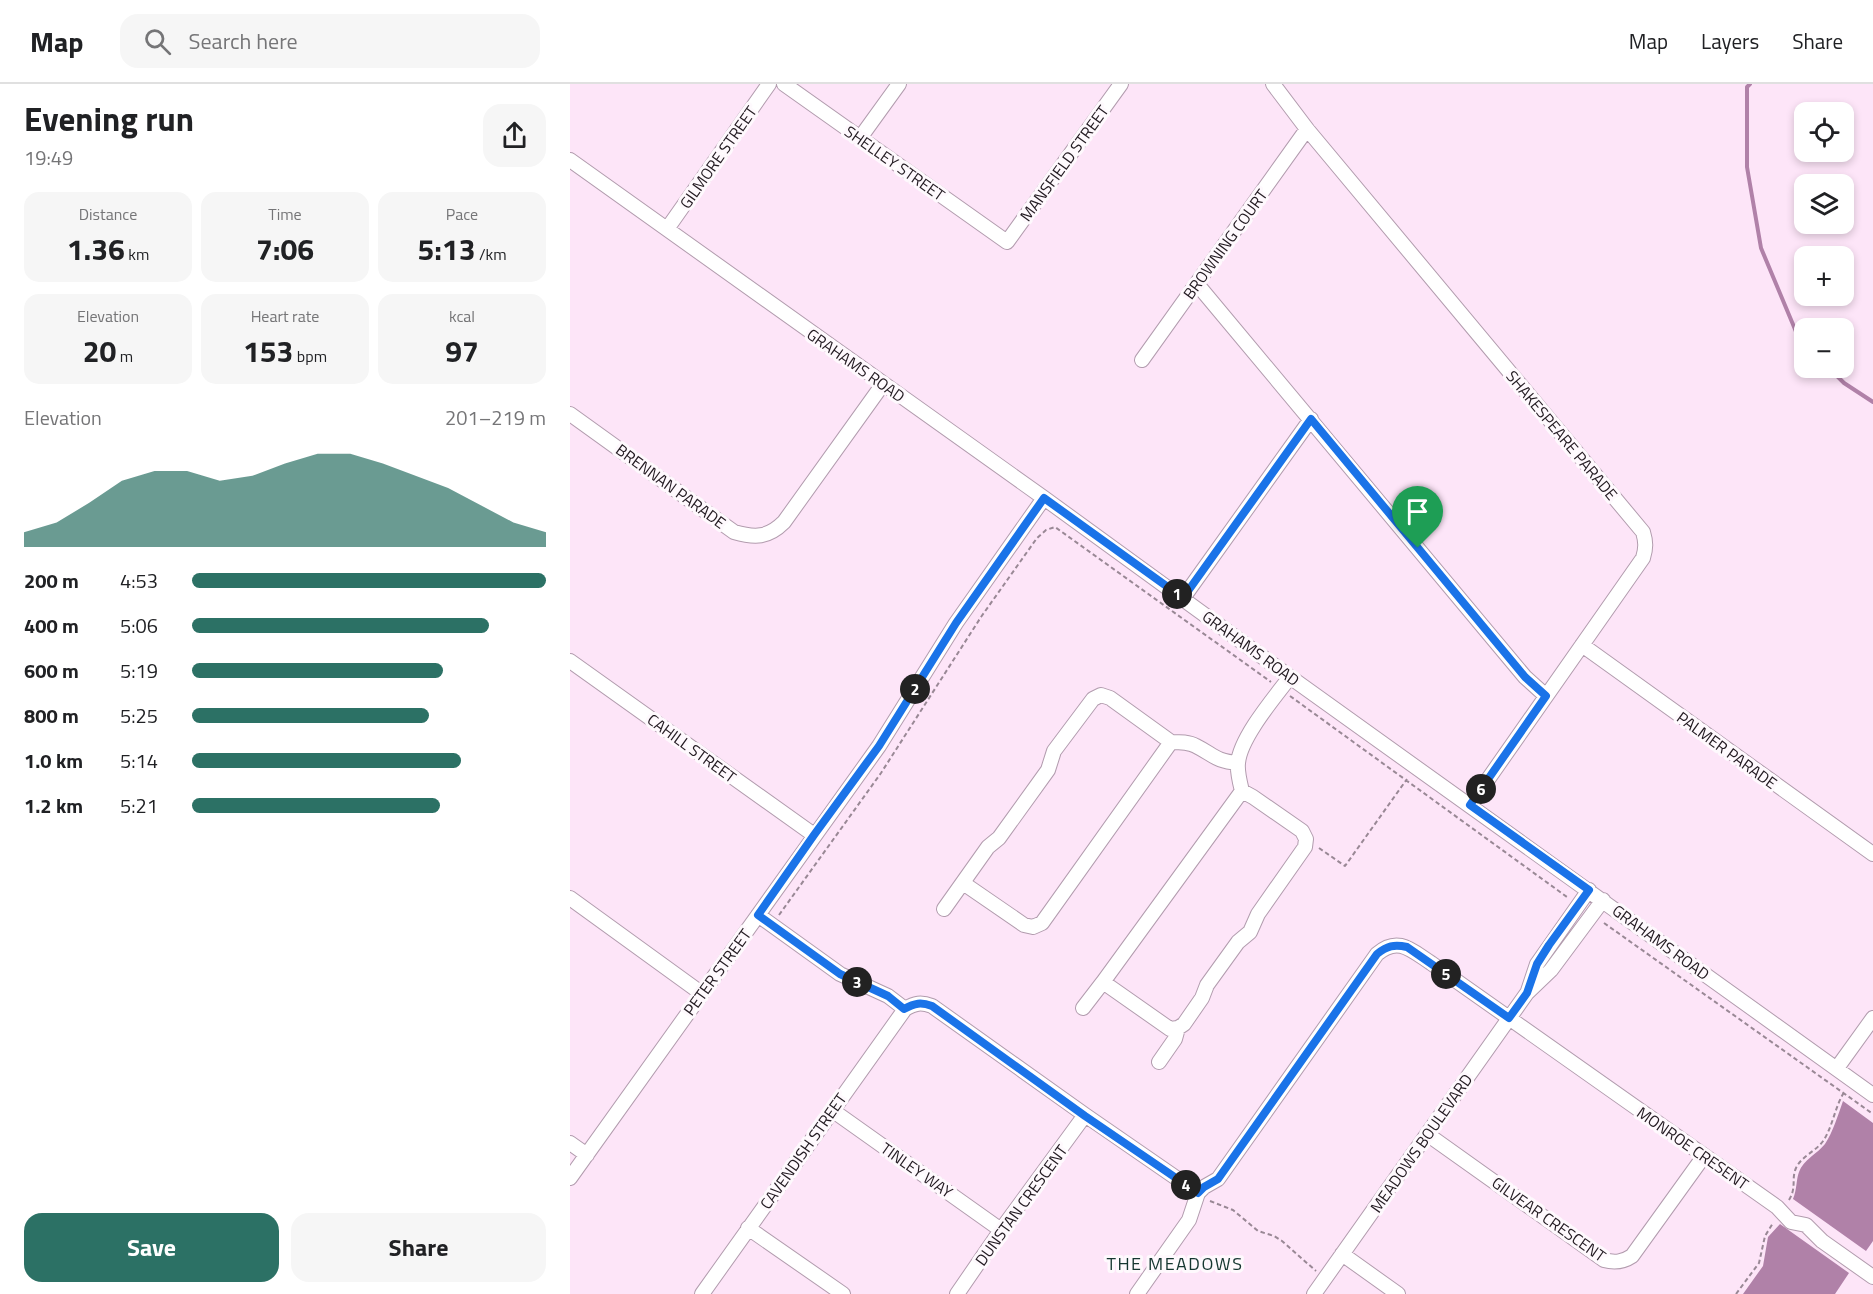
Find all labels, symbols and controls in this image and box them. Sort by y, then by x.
search box [120,14,540,68]
text: Map [30,20,84,63]
text: Search here [189,24,298,58]
icon: search [141,25,174,58]
text: Map [1629,25,1668,57]
text: Layers [1701,25,1759,57]
text: Share [1792,25,1843,57]
text: Evening run [24,94,194,144]
street label: GILMORE STREET [674,100,763,213]
street label: MANSFIELD STREET [1014,100,1115,226]
map controls [1794,102,1854,378]
button: locate [1794,102,1854,162]
button: share [483,104,546,167]
street label: SHELLEY STREET [840,119,951,207]
text: 19:49 [24,142,73,173]
button: layers [1794,174,1854,234]
street label: BROWNING COURT [1177,184,1274,304]
text: Distance [79,202,137,226]
text: Time [268,202,302,226]
text: Pace [446,202,478,226]
text: 1.36 [67,226,125,272]
text: 7:06 [256,226,314,272]
text: 5:13 [417,226,475,272]
text: km [125,242,149,266]
text: /km [475,242,507,266]
button: + [1794,246,1854,306]
text: Elevation [77,304,139,328]
text: Heart rate [251,304,319,328]
text: kcal [449,304,475,328]
button: − [1794,318,1854,378]
street label: GRAHAMS ROAD [802,322,910,408]
text: 20 [83,328,116,374]
text: 153 [243,328,293,374]
text: 97 [445,328,479,374]
text: m [116,344,133,368]
text: bpm [293,344,327,368]
street label: SHAKESPEARE PARADE [1501,365,1624,505]
text: Elevation [24,402,102,433]
text: 201–219 m [445,402,546,433]
street label: BRENNAN PARADE [611,438,731,534]
pin [1392,486,1443,548]
icon: arrive [1401,495,1434,528]
text: 200 m [24,565,79,596]
text: 4:53 [120,565,158,596]
pin: 1 [1162,579,1192,609]
text: 1 [1173,582,1181,606]
street label: GRAHAMS ROAD [1197,604,1305,692]
text: 400 m [24,610,79,641]
text: 5:06 [120,610,158,641]
text: 600 m [24,655,79,686]
text: 5:19 [120,655,158,686]
pin: 2 [900,674,930,704]
text: 2 [911,677,919,701]
text: 800 m [24,700,79,731]
text: 5:25 [120,700,158,731]
street label: PALMER PARADE [1672,705,1782,795]
street label: CAHILL STREET [643,707,742,789]
text: 1.0 km [24,745,83,776]
text: 5:14 [120,745,158,776]
pin: 6 [1466,774,1496,804]
text: 6 [1477,777,1485,801]
text: 1.2 km [24,790,83,821]
text: 5:21 [120,790,158,821]
street label: GRAHAMS ROAD [1607,898,1715,986]
street label: PETER STREET [677,923,757,1020]
pin: 5 [1431,959,1461,989]
text: 5 [1442,962,1450,986]
pin: 3 [842,967,872,997]
text: 3 [853,970,861,994]
street label: MEADOWS BOULEVARD [1364,1069,1478,1217]
street label: CAVENDISH STREET [754,1087,852,1214]
street label: MONROE CRESENT [1632,1100,1754,1196]
street label: TINLEY WAY [876,1136,958,1204]
street label: DUNSTAN CRESCENT [969,1139,1074,1270]
pin: 4 [1171,1170,1201,1200]
street label: GILVEAR CRESCENT [1487,1171,1611,1268]
text: 4 [1182,1173,1190,1197]
button: Save [24,1213,279,1282]
button: Share [291,1213,546,1282]
district label: THE MEADOWS [1107,1250,1243,1277]

